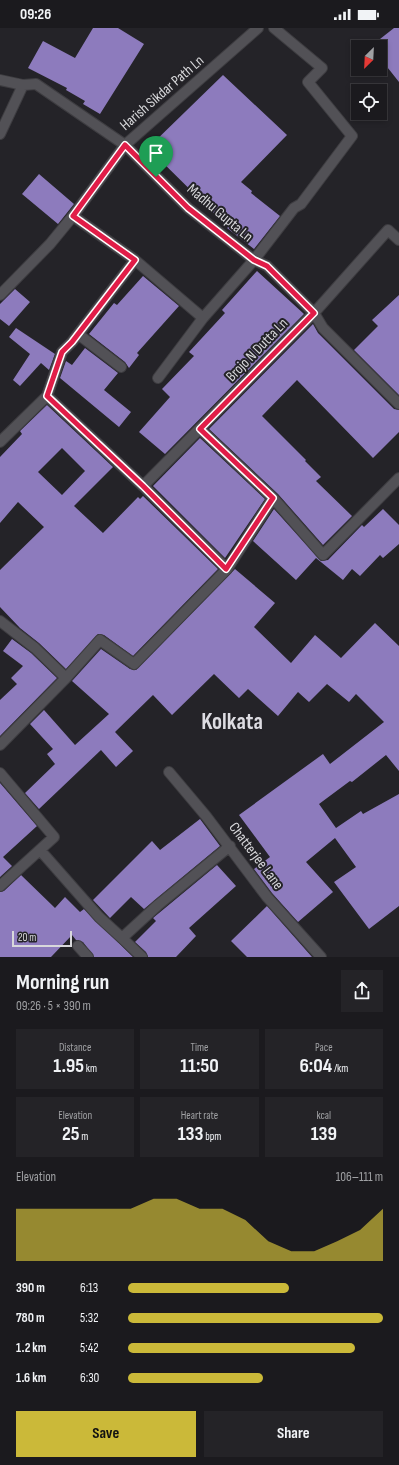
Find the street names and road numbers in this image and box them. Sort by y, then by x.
street label: Harish Sikdar Path Ln [116,51,208,135]
street label: Madhu Gupta Ln [183,180,257,246]
street label: Brojo N Dutta Ln [222,314,292,386]
street label: Chatterjee Lane [224,818,288,894]

